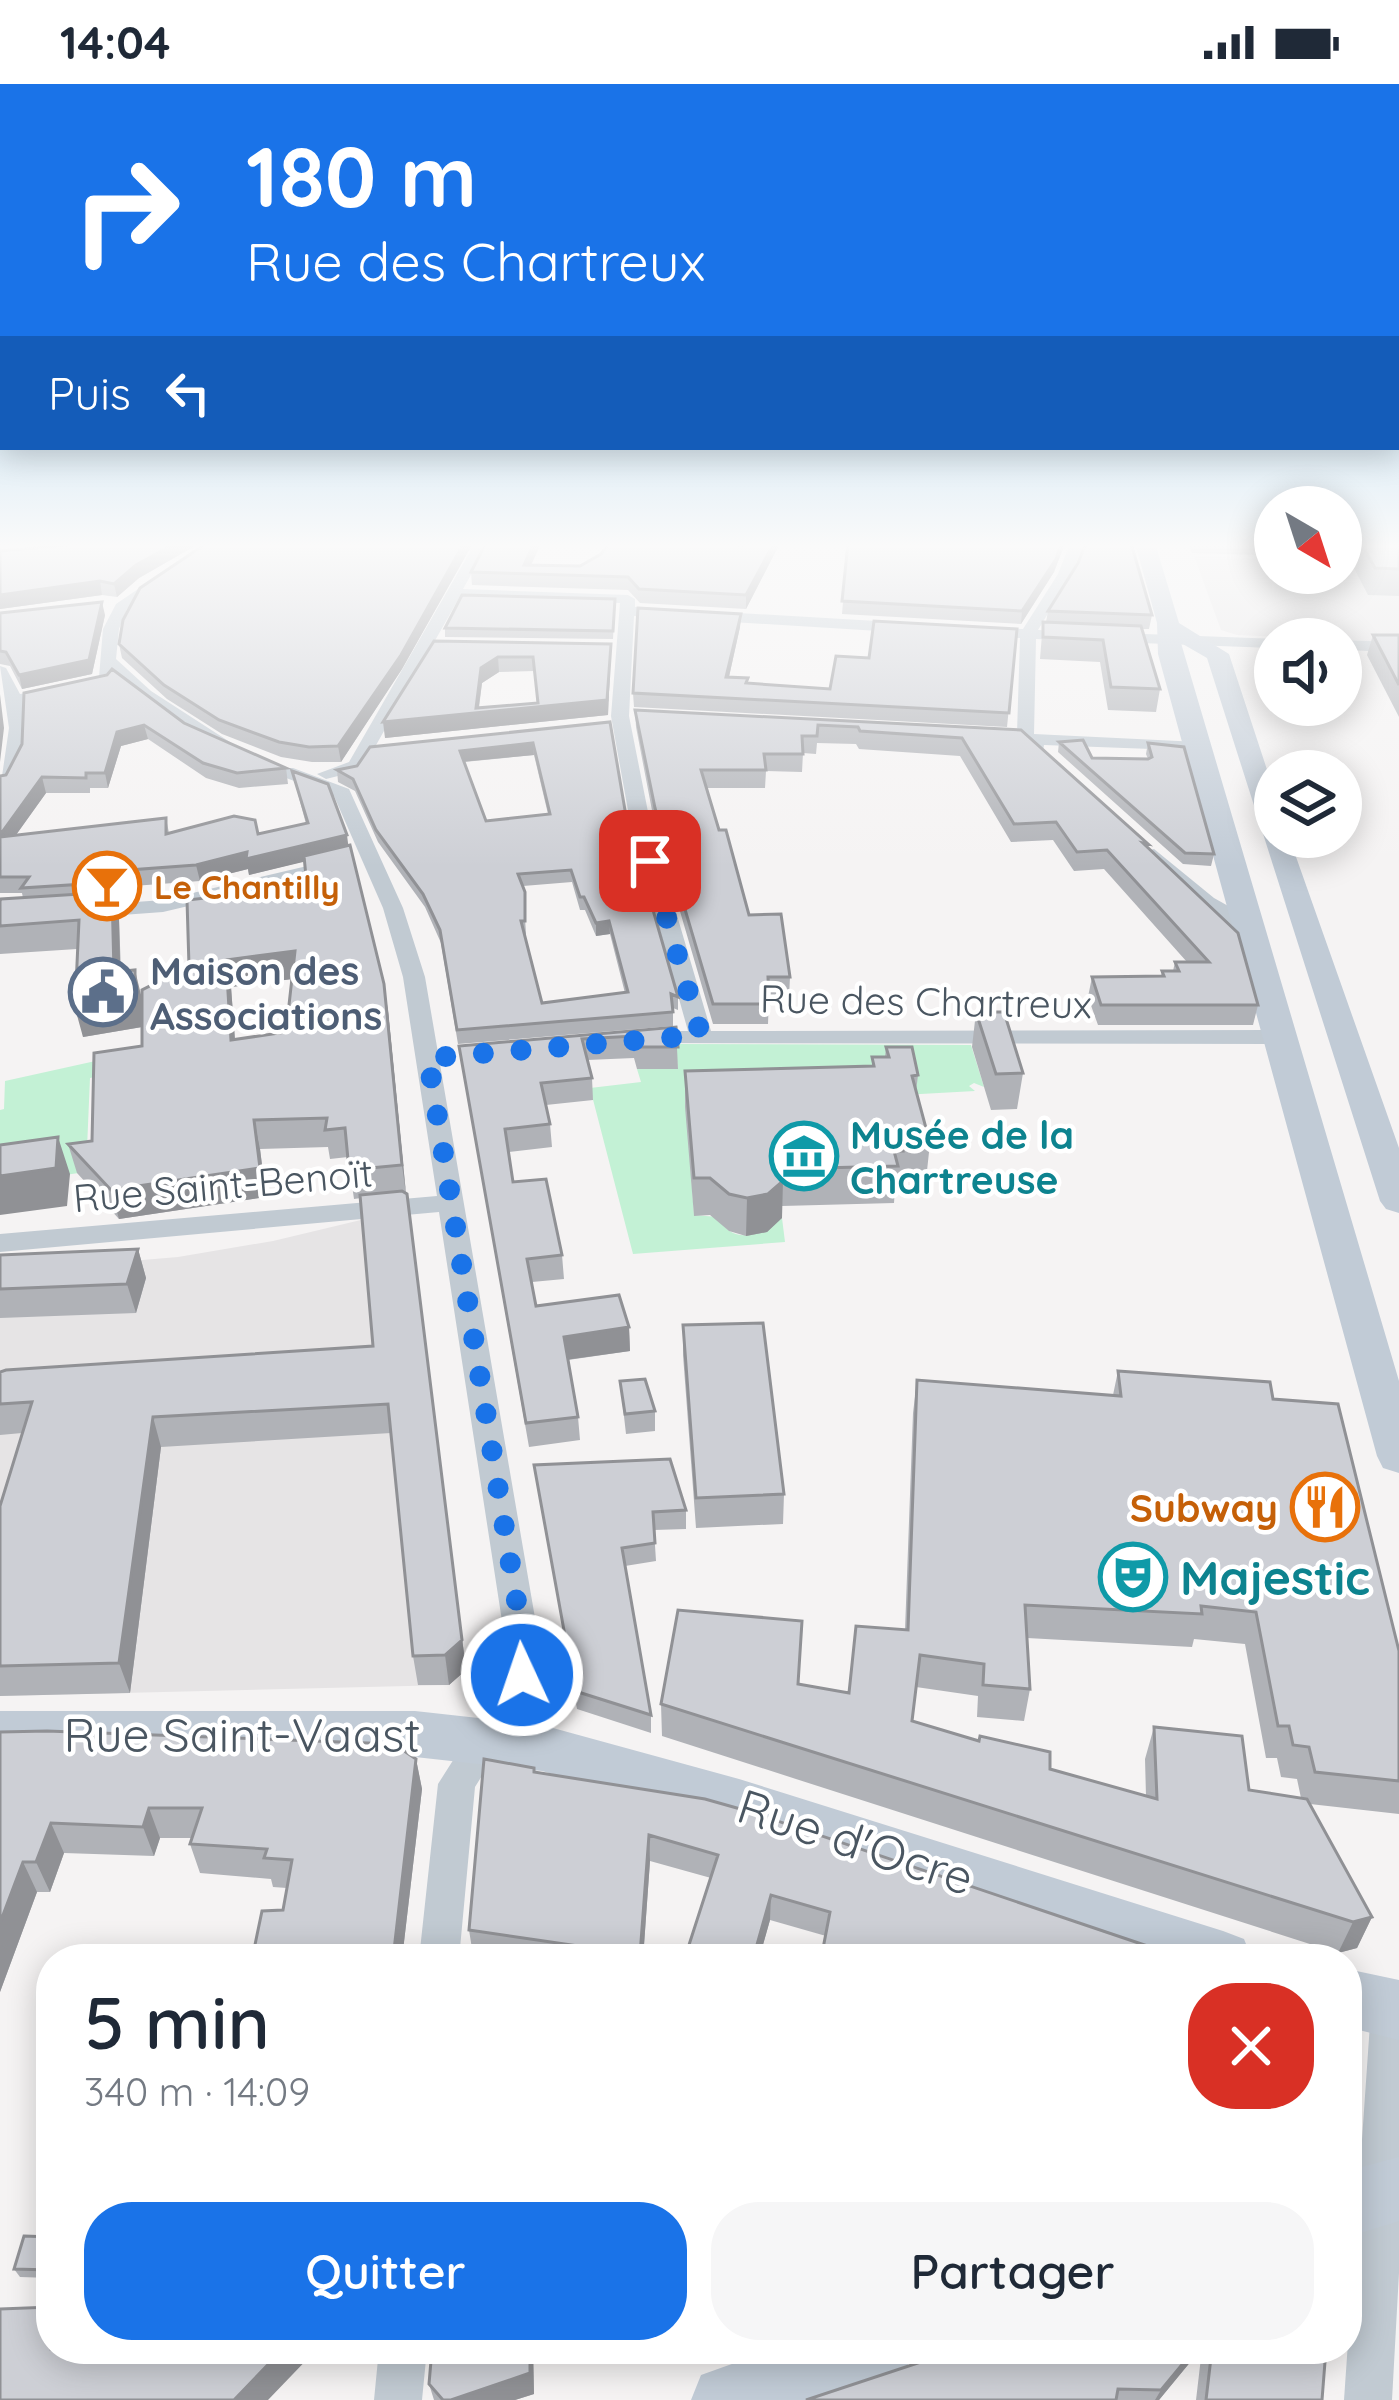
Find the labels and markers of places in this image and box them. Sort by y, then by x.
pin [599,810,701,912]
bar icon: Le Chantilly [72,851,142,921]
place label: Le Chantilly [154,866,340,907]
place label: Maison des Associations [150,946,382,1040]
public building icon: Maison des Associations [68,957,138,1027]
place label: Musée de la Chartreuse [850,1110,1074,1204]
museum icon: Musée de la Chartreuse [769,1121,839,1191]
restaurant icon: Subway [1290,1472,1360,1542]
place label: Subway [1130,1483,1278,1532]
theatre icon: Majestic [1098,1542,1168,1612]
place label: Majestic [1180,1547,1370,1607]

